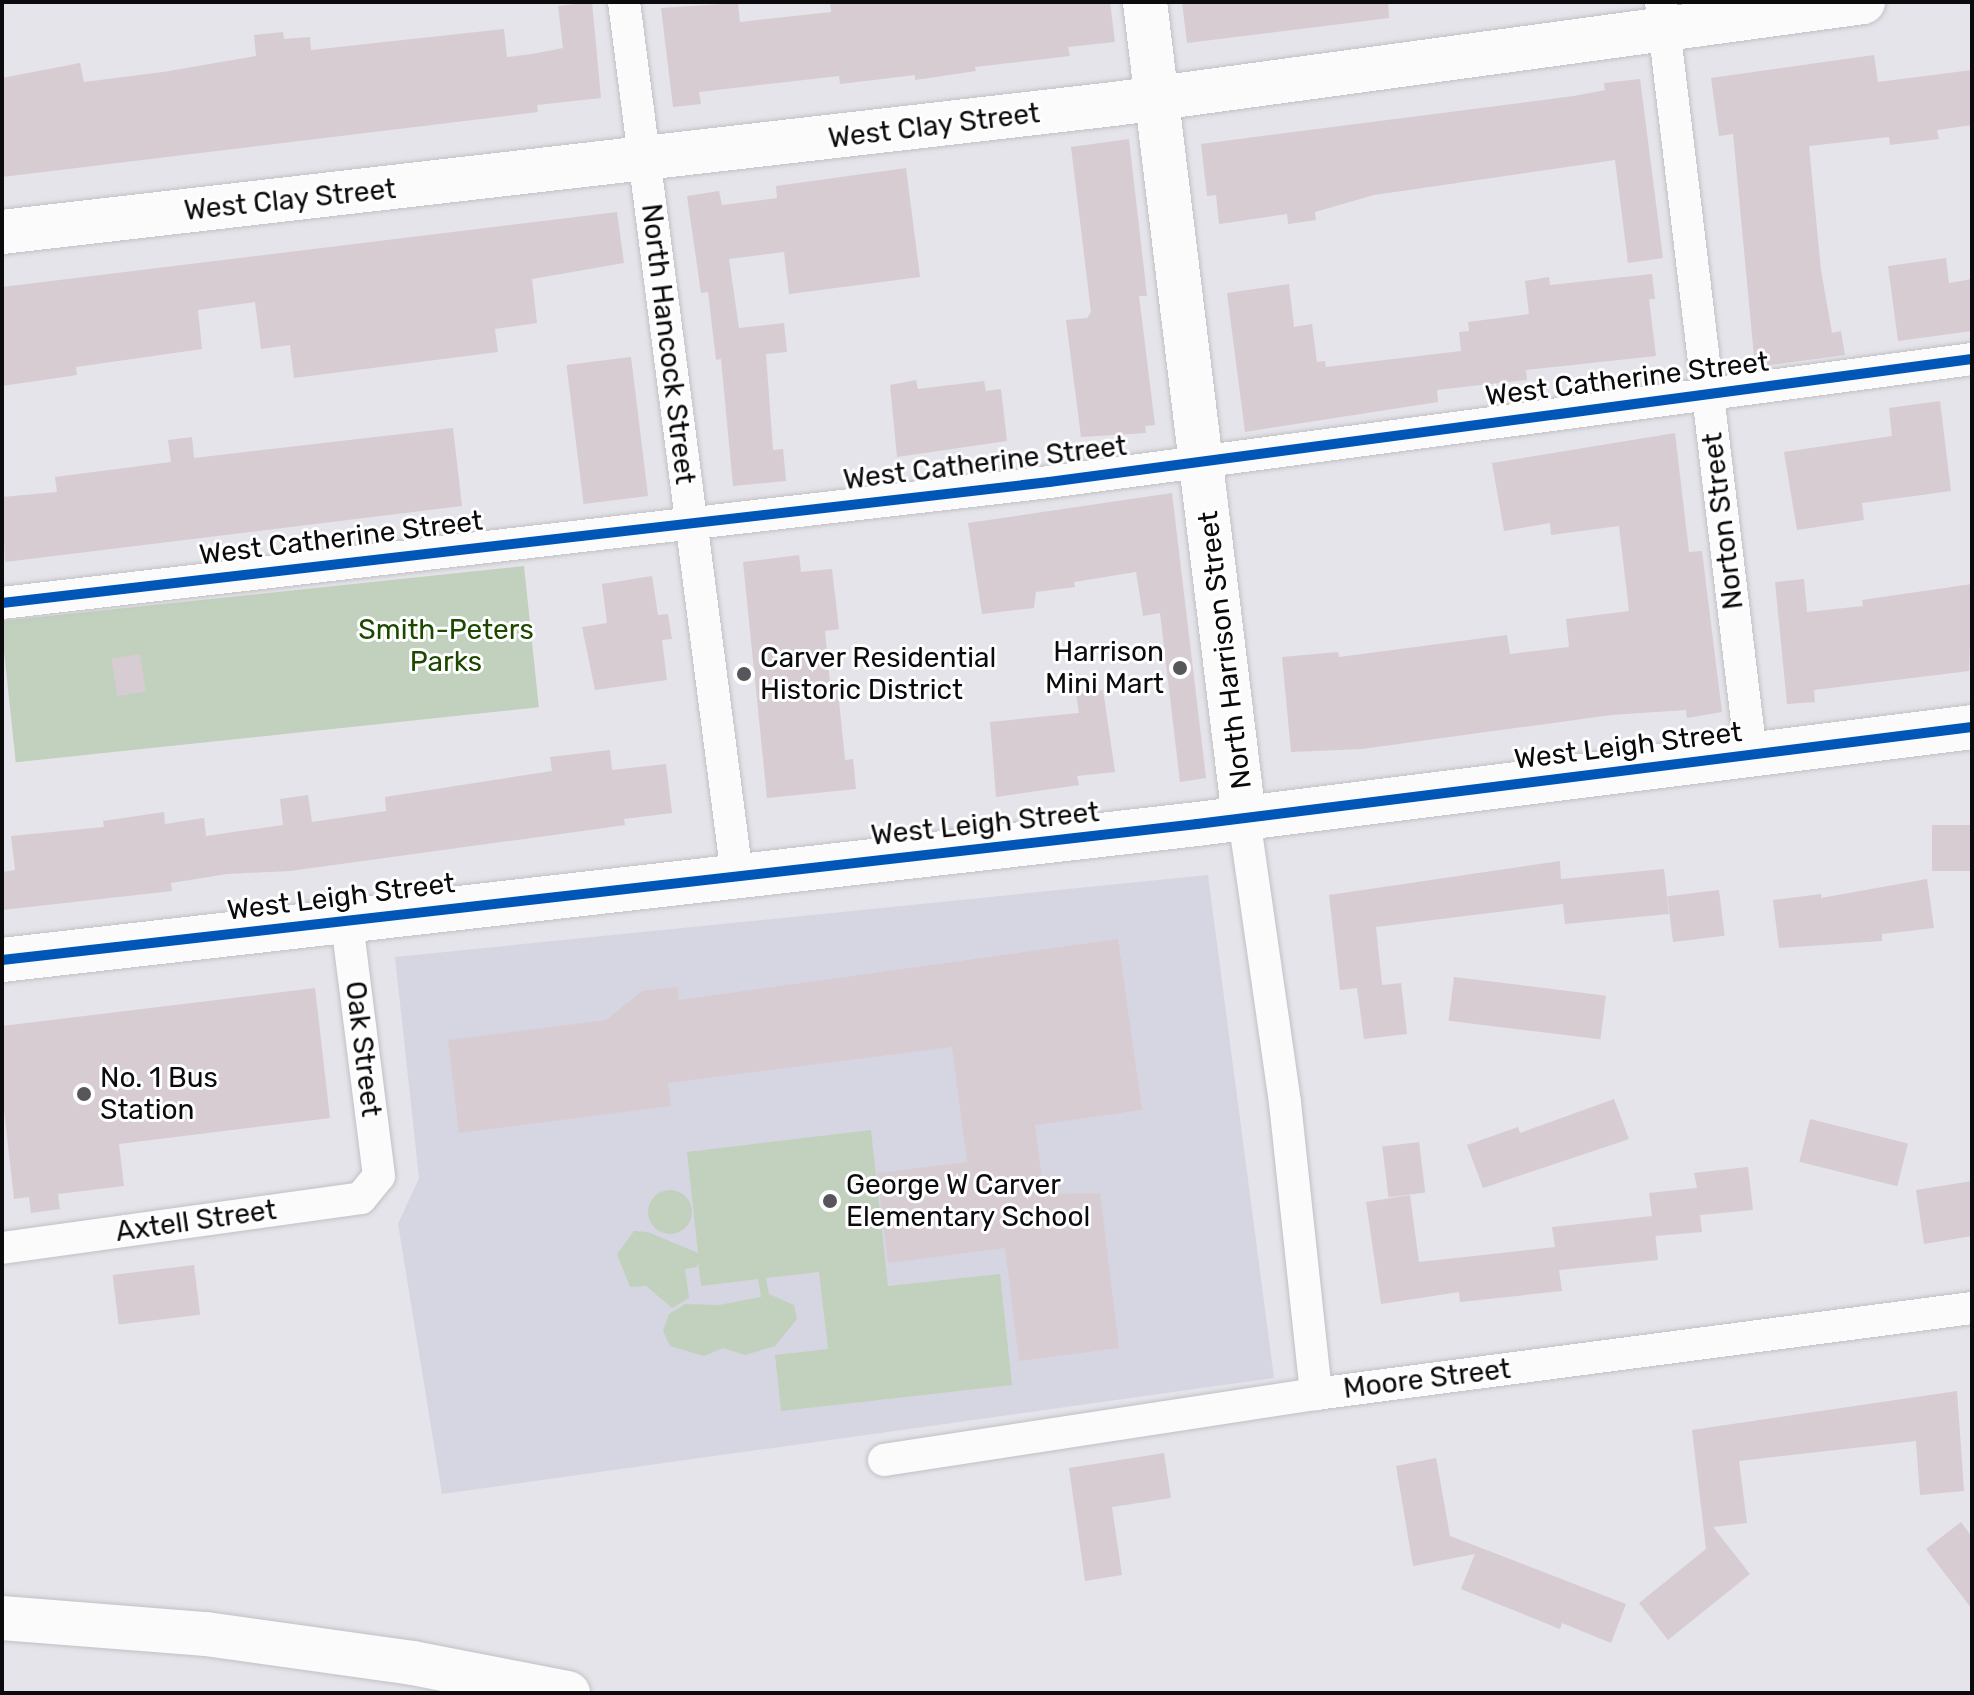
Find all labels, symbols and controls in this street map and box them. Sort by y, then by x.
street label: West Clay Street [826,96,1042,156]
street label: West Clay Street [182,172,398,228]
street label: North Hancock Street [634,202,702,486]
street label: West Catherine Street [1483,345,1771,413]
street label: West Catherine Street [841,429,1129,497]
street label: Norton Street [1695,431,1751,611]
street label: West Catherine Street [197,504,485,572]
street label: North Harrison Street [1191,509,1259,791]
park label: Smith-Peters Parks [358,613,534,679]
place label: Harrison Mini Mart [1045,635,1164,701]
place label: Carver Residential Historic District [760,641,997,707]
marker: Harrison Mini Mart [1171,659,1189,677]
marker: Carver Residential Historic District [735,665,753,683]
street label: West Leigh Street [1512,715,1744,777]
street label: West Leigh Street [869,795,1101,853]
street label: West Leigh Street [225,866,457,928]
street label: Oak Street [338,979,388,1119]
place label: No. 1 Bus Station [100,1061,218,1127]
marker: No. 1 Bus Station [75,1085,93,1103]
place label: George W Carver Elementary School [846,1168,1091,1234]
marker: George W Carver Elementary School [821,1192,839,1210]
street label: Axtell Street [114,1193,278,1249]
street label: Moore Street [1341,1352,1513,1406]

